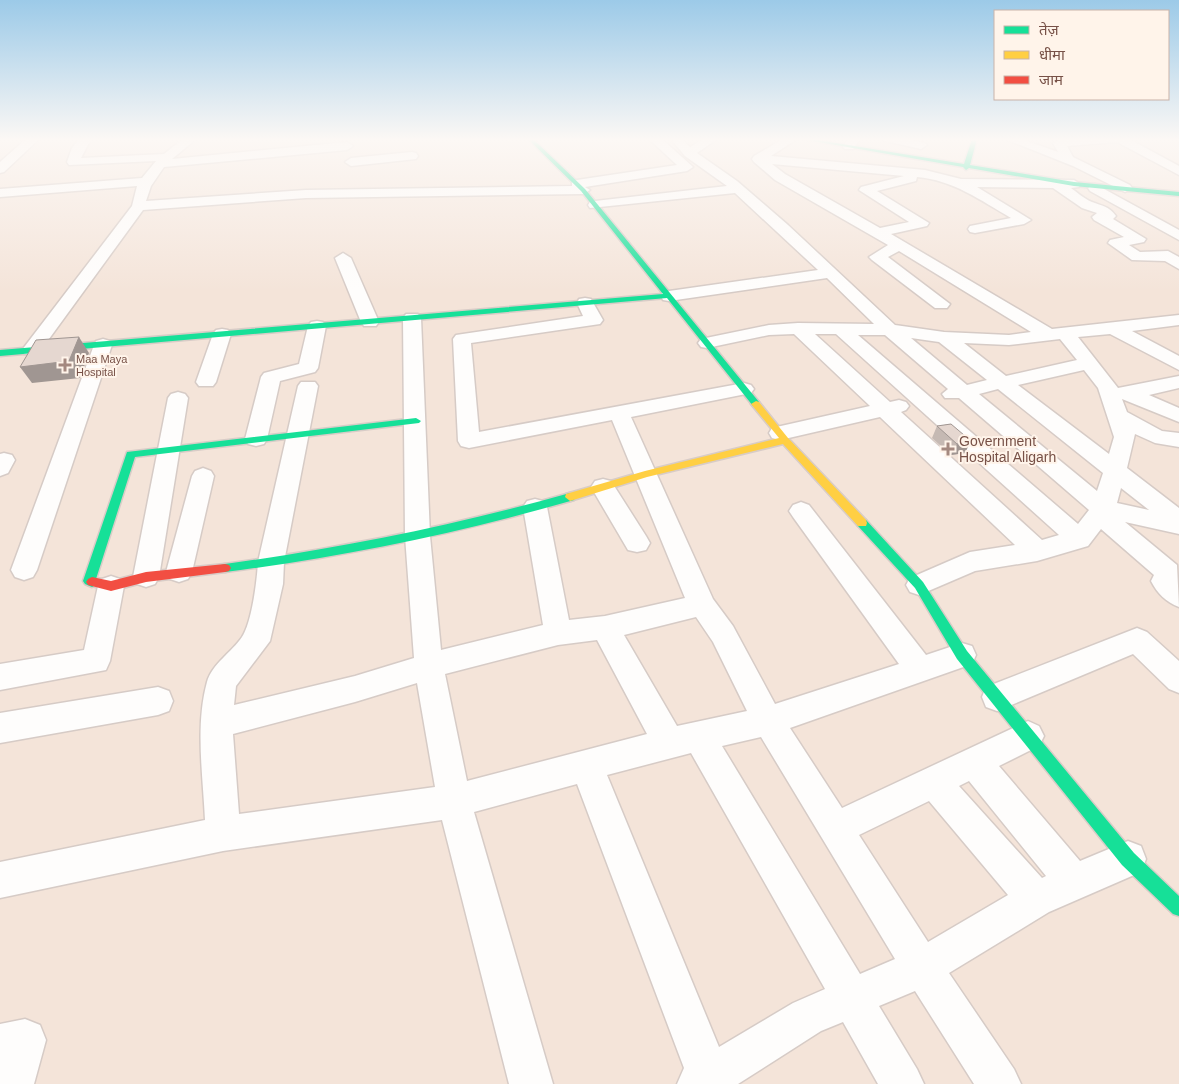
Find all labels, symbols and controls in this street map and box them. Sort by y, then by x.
legend [994,10,1169,100]
text: तेज़ [1039,21,1060,38]
text: धीमा [1039,46,1066,63]
text: जाम [1039,71,1064,88]
place label: Maa Maya Hospital [76,353,128,378]
marker: Maa Maya Hospital [58,358,72,372]
place label: Government Hospital Aligarh [959,433,1056,465]
marker: Government Hospital Aligarh [941,442,955,456]

